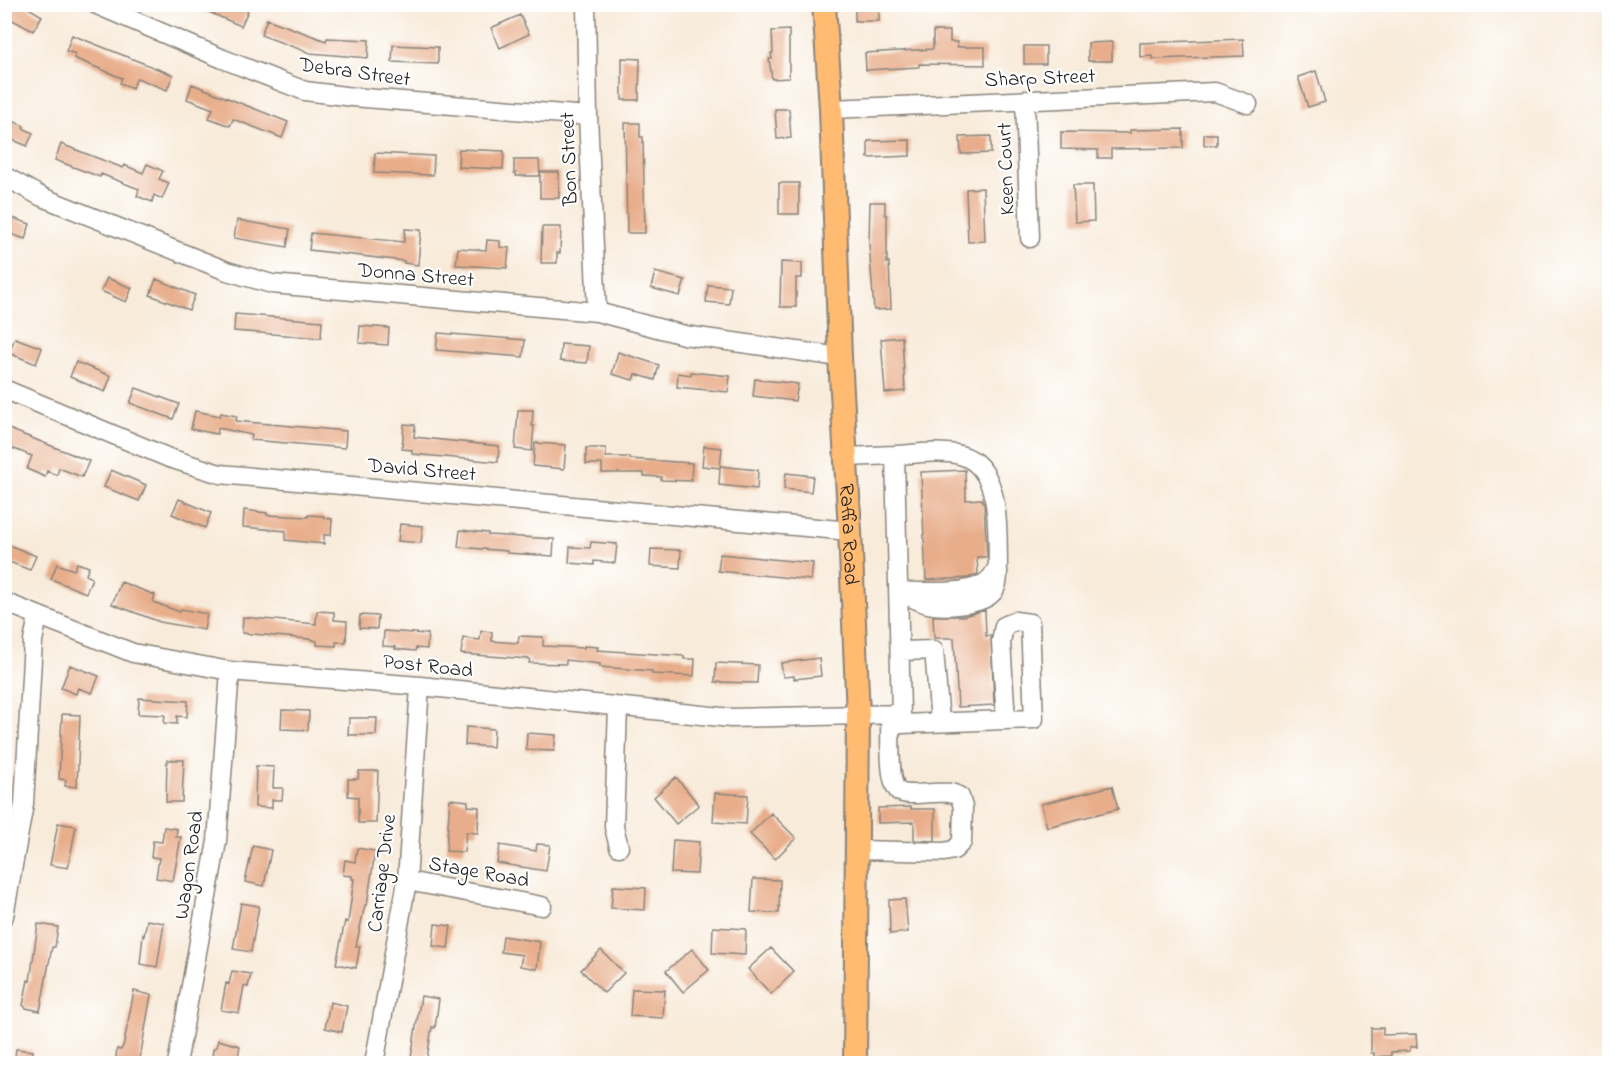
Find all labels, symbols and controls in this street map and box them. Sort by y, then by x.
street label: Debra Street [296,50,412,96]
street label: Sharp Street [984,62,1096,96]
street label: Bon Street [553,112,587,207]
street label: Keen Court [990,122,1024,216]
street label: Donna Street [355,256,475,296]
street label: David Street [365,451,477,491]
street label: Raffia Road [830,483,865,586]
street label: Post Road [381,647,475,687]
street label: Wagon Road [168,809,214,922]
street label: Carriage Drive [361,812,407,934]
street label: Stage Road [426,849,532,899]

